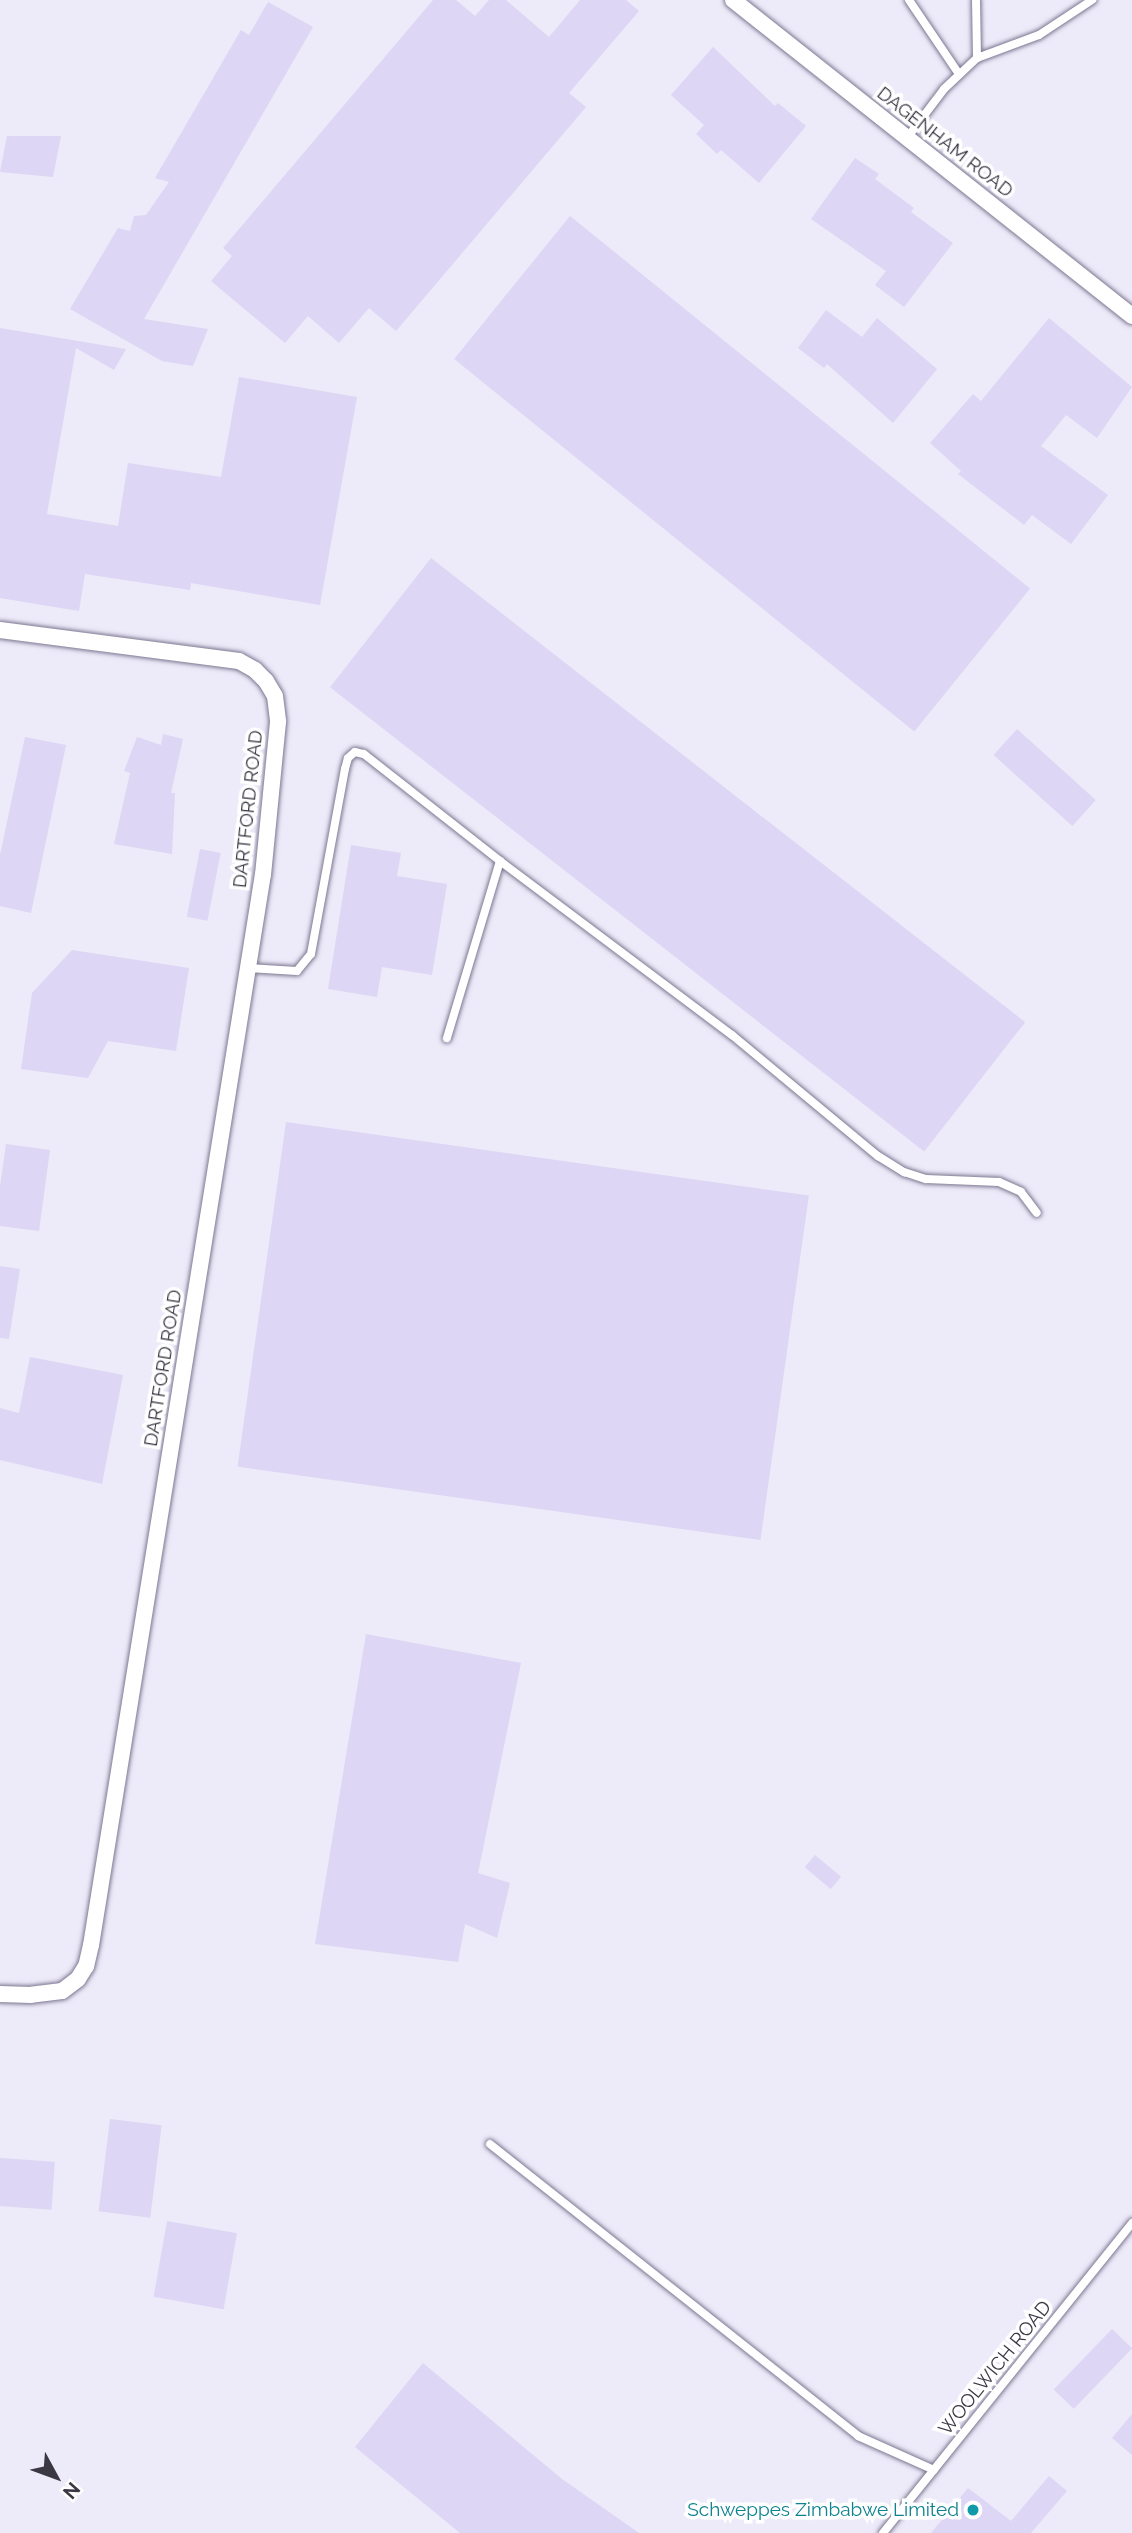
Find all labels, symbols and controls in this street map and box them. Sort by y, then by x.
street label: DAGENHAM ROAD [872,82,1018,202]
street label: DARTFORD ROAD [228,729,268,889]
street label: DARTFORD ROAD [139,1288,187,1448]
street label: WOOLWICH ROAD [934,2296,1056,2440]
north arrow [21,2442,91,2512]
text: N [59,2478,85,2503]
place label: Schweppes Zimbabwe Limited [687,2499,959,2521]
marker: Schweppes Zimbabwe Limited [965,2502,981,2518]

